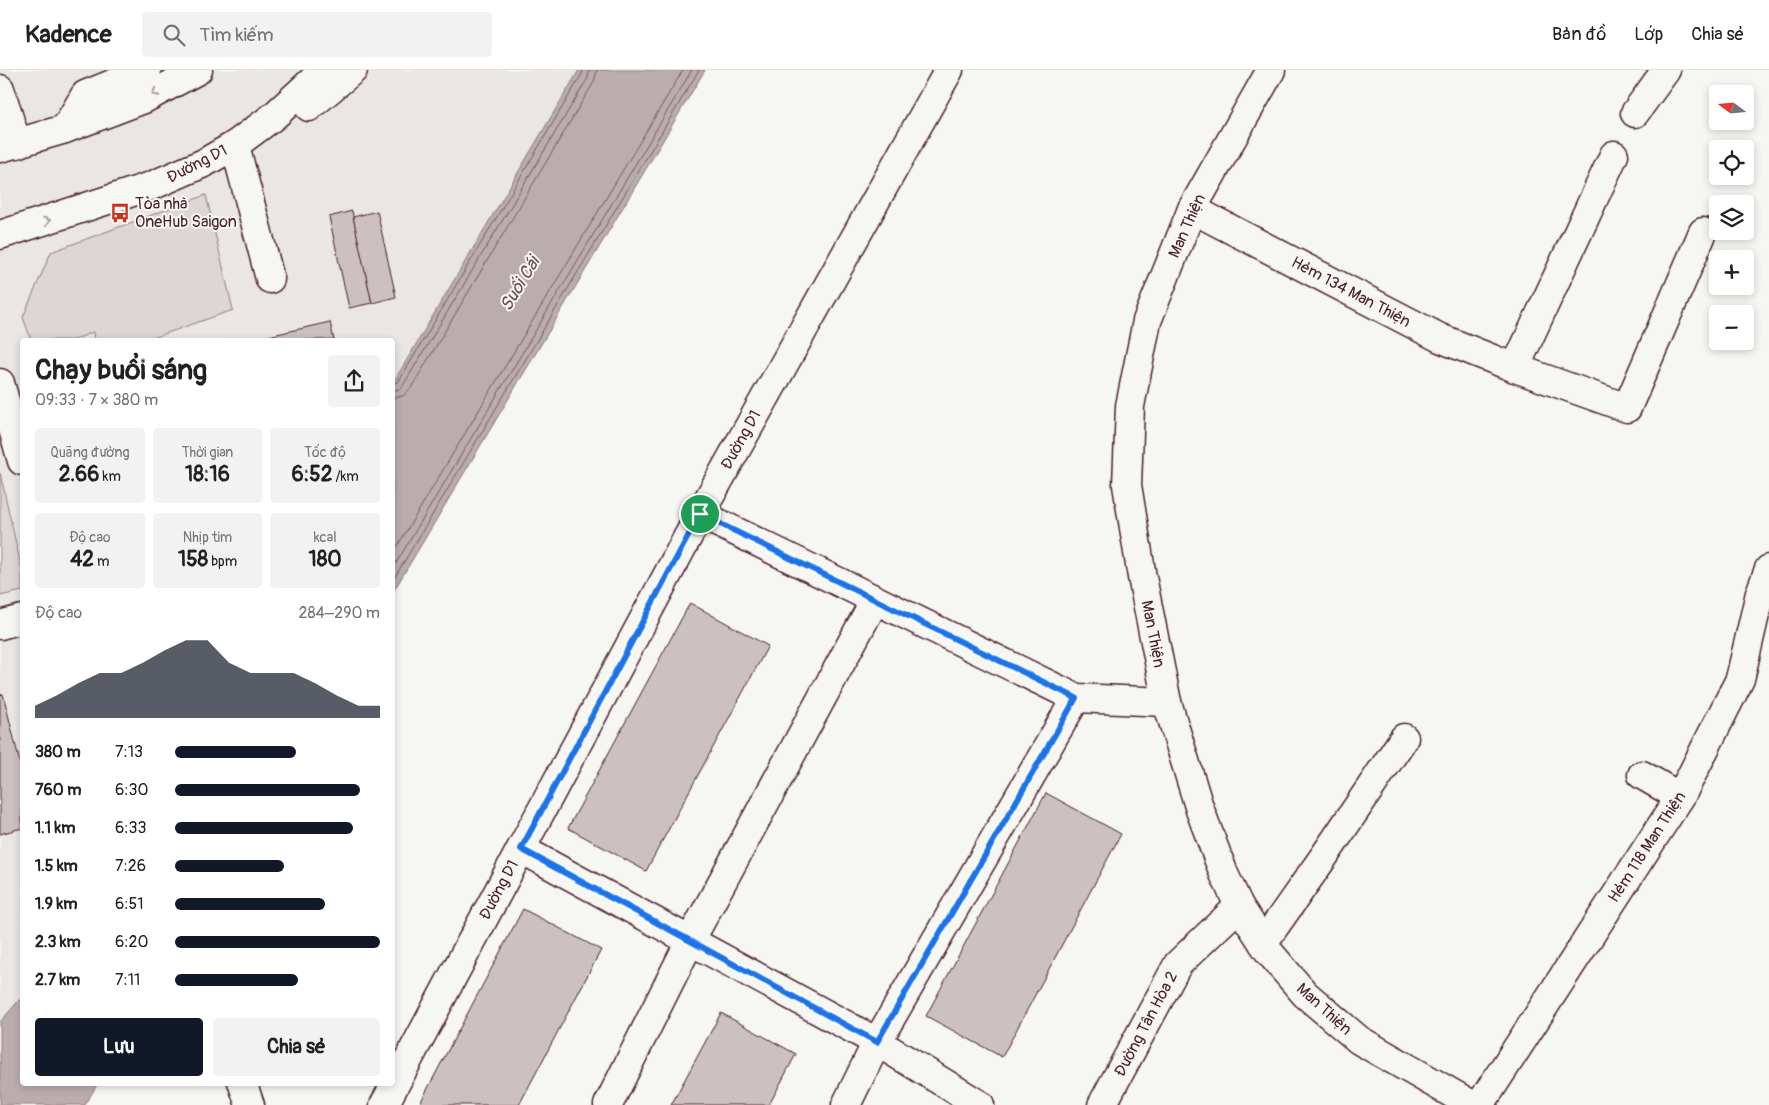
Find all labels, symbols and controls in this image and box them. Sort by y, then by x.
search box [142,12,492,57]
text: Kadence [25,20,112,49]
icon: search [160,21,188,49]
text: Tìm kiếm [200,23,274,47]
text: Bản đồ [1552,23,1606,46]
text: Lớp [1634,23,1663,46]
text: Chia sẻ [1691,23,1744,46]
north arrow [1709,85,1754,130]
map controls [1709,85,1754,350]
one-way arrow [152,87,161,97]
street label: Đường D1 [164,140,230,188]
button: locate [1709,140,1754,185]
street label: Man Thiện [1164,191,1210,261]
place label: Tòa nhà OneHub Saigon [135,194,237,232]
button: layers [1709,195,1754,240]
bus stop icon: Tòa nhà OneHub Saigon [109,202,131,224]
one-way arrow [42,216,50,226]
water label: Suối Cái [495,250,547,315]
button: + [1709,250,1754,295]
street label: Hẻm 134 Man Thiện [1288,252,1414,332]
button: − [1709,305,1754,350]
text: Chạy buổi sáng [35,353,207,388]
button: share [328,355,380,407]
text: 09:33 · 7 × 380 m [35,390,158,410]
street label: Đường D1 [717,407,765,473]
text: Quãng đường [50,444,130,461]
text: Thời gian [182,444,233,461]
text: Tốc độ [304,444,346,461]
text: 2.66 [59,461,100,488]
text: 18:16 [185,461,230,488]
text: 6:52 [292,461,332,488]
text: km [100,468,121,485]
text: /km [332,468,359,485]
pin [679,493,721,535]
icon: arrive [686,500,714,528]
text: Độ cao [69,529,110,546]
text: Nhịp tim [183,529,232,546]
text: kcal [314,529,337,546]
text: 42 [70,546,94,573]
text: 158 [178,546,208,573]
text: 180 [309,546,342,573]
text: m [94,553,110,570]
text: bpm [208,553,237,570]
street label: Man Thiện [1137,599,1169,669]
text: Độ cao [35,603,82,623]
text: 284–290 m [298,603,380,623]
text: 380 m [35,742,81,762]
text: 7:13 [115,742,143,762]
text: 760 m [35,780,81,800]
text: 6:30 [115,780,148,800]
street label: Hẻm 118 Man Thiện [1604,788,1690,906]
text: 1.1 km [35,818,75,838]
text: 6:33 [115,818,146,838]
text: 1.5 km [35,856,78,876]
text: 7:26 [115,856,146,876]
street label: Đường D1 [475,857,523,923]
text: 1.9 km [35,894,77,914]
text: 6:51 [115,894,144,914]
text: 2.3 km [35,932,81,952]
text: 6:20 [115,932,148,952]
street label: Đường Tân Hòa 2 [1110,968,1182,1080]
text: 2.7 km [35,970,80,990]
text: 7:11 [115,970,140,990]
street label: Man Thiện [1292,979,1356,1039]
button: Lưu [35,1018,203,1076]
button: Chia sẻ [213,1018,380,1076]

